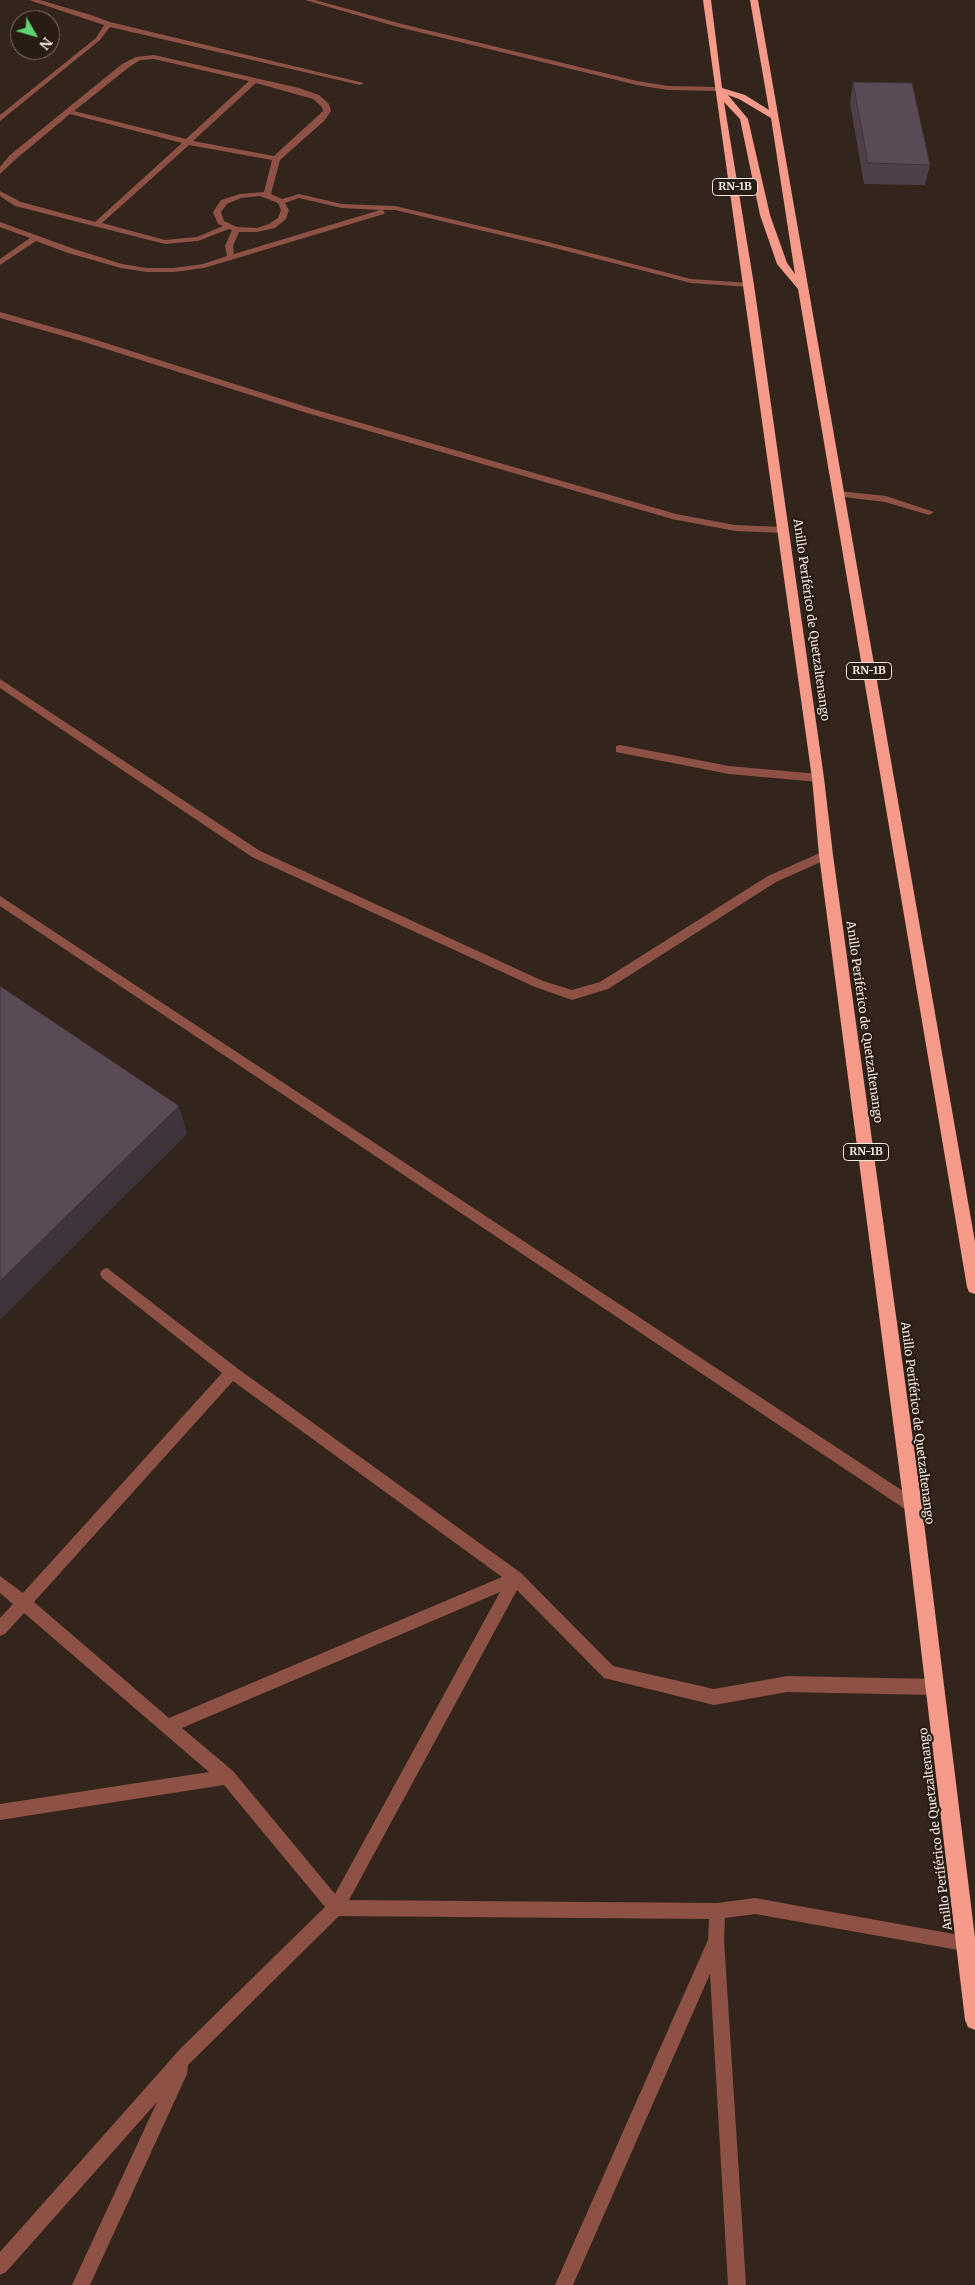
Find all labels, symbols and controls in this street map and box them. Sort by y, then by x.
north arrow [10,10,60,60]
text: N [36,34,57,54]
road number: RN-1B [712,178,758,196]
street label: Anillo Periférico de Quetzaltenango [790,518,832,722]
road number: RN-1B [846,662,892,679]
street label: Anillo Periférico de Quetzaltenango [843,920,885,1124]
road number: RN-1B [844,1144,888,1160]
street label: Anillo Periférico de Quetzaltenango [897,1321,937,1525]
street label: Anillo Periférico de Quetzaltenango [916,1727,956,1931]

